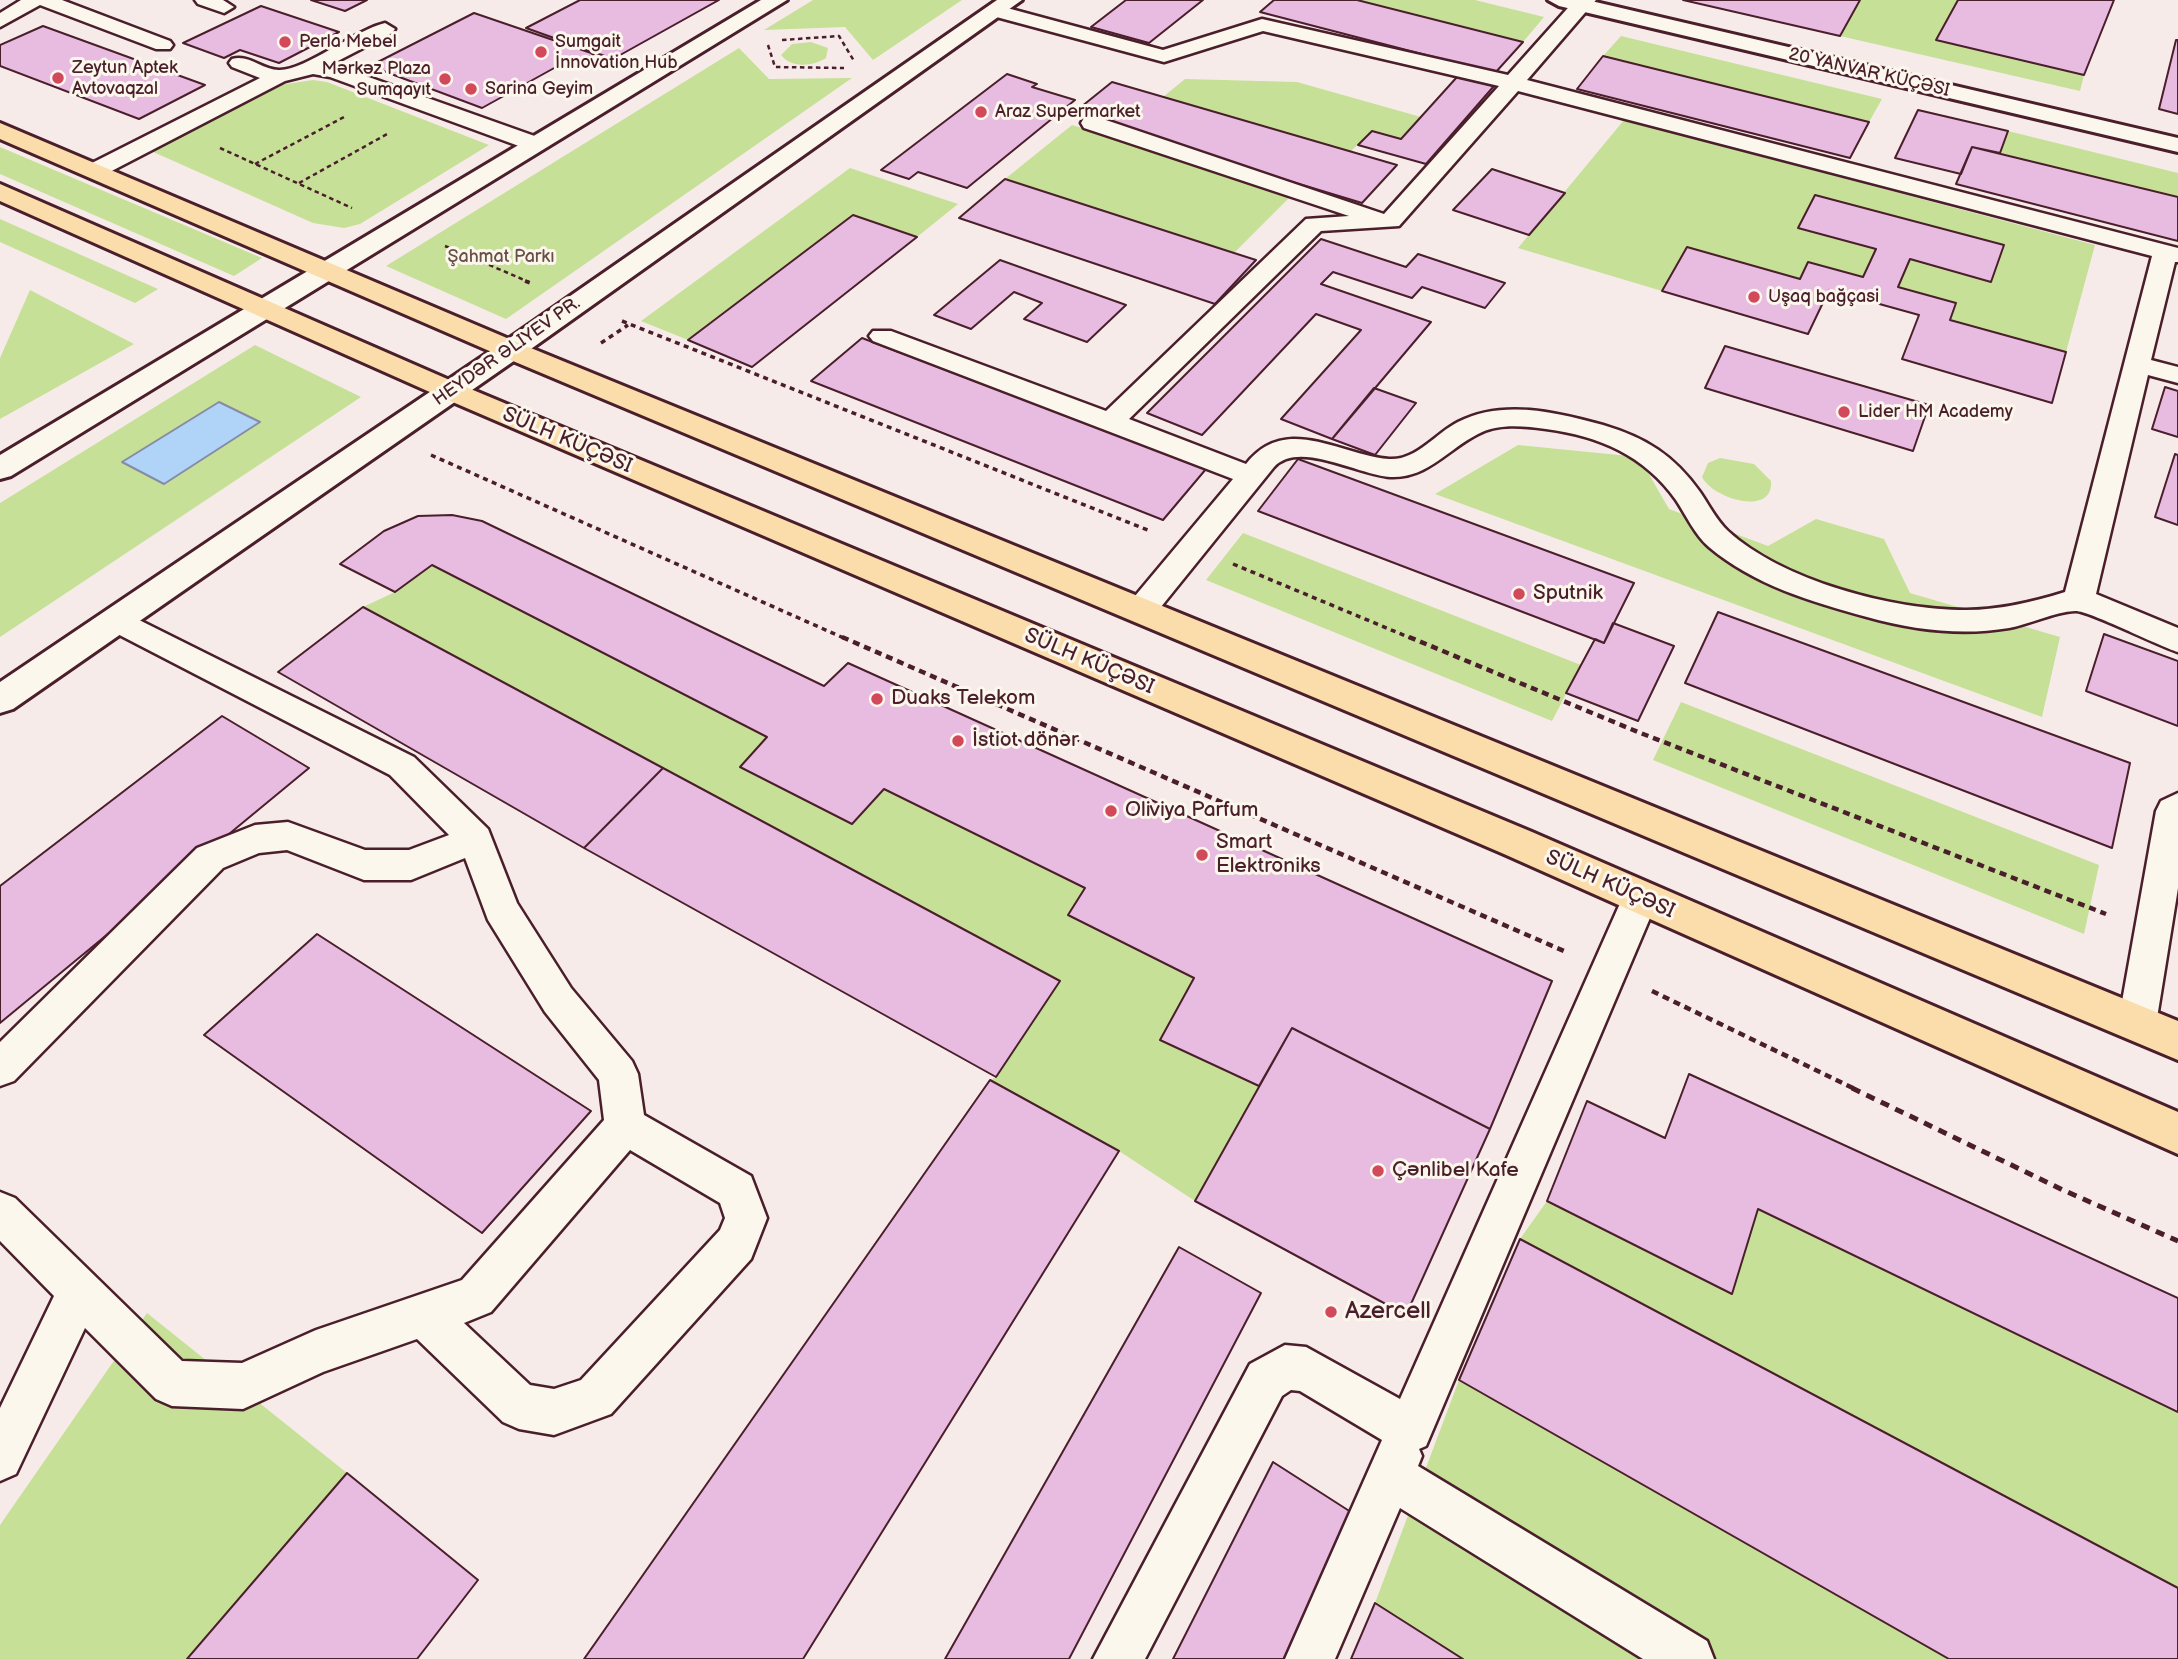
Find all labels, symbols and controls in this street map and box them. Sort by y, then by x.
place label: Perla Mebel [299,31,397,53]
place label: Sumgait İnnovation Hub [555,31,678,74]
marker: Perla Mebel [277,34,293,50]
marker: Sumgait İnnovation Hub [533,44,549,60]
street label: 20 YANVAR KÜÇƏSI [1786,44,1952,102]
place label: Zeytun Aptek Avtovaqzal [72,57,178,100]
place label: Mərkəz Plaza Sumqayıt [322,58,431,100]
marker: Zeytun Aptek Avtovaqzal [50,70,66,86]
marker: Mərkəz Plaza Sumqayıt [437,71,453,87]
place label: Sarina Geyim [485,78,593,100]
marker: Sarina Geyim [463,81,479,97]
place label: Araz Supermarket [995,101,1141,123]
marker: Araz Supermarket [973,104,989,120]
park label: Şahmat Parkı [448,246,554,268]
place label: Uşaq bağçasi [1768,286,1879,308]
marker: Uşaq bağçasi [1746,289,1762,305]
street label: HEYDƏR ƏLIYEV PR. [429,293,585,411]
place label: Lider HM Academy [1858,401,2013,423]
street label: SÜLH KÜÇƏSI [498,402,636,480]
marker: Lider HM Academy [1836,404,1852,420]
place label: Sputnik [1533,581,1603,607]
marker: Sputnik [1511,586,1527,602]
street label: SÜLH KÜÇƏSI [1020,623,1158,701]
place label: Duaks Telekom [891,686,1035,712]
marker: Duaks Telekom [869,691,885,707]
place label: İstiot dönәr [972,728,1079,754]
marker: İstiot dönәr [950,733,966,749]
place label: Oliviya Parfum [1125,798,1258,824]
marker: Oliviya Parfum [1103,803,1119,819]
place label: Smart Elektroniks [1216,830,1321,880]
street label: SÜLH KÜÇƏSI [1542,845,1678,925]
marker: Smart Elektroniks [1194,847,1210,863]
place label: Çənlibel Kafe [1392,1158,1519,1184]
marker: Çənlibel Kafe [1370,1163,1386,1179]
place label: Azercell [1345,1298,1431,1326]
marker: Azercell [1323,1304,1339,1320]

